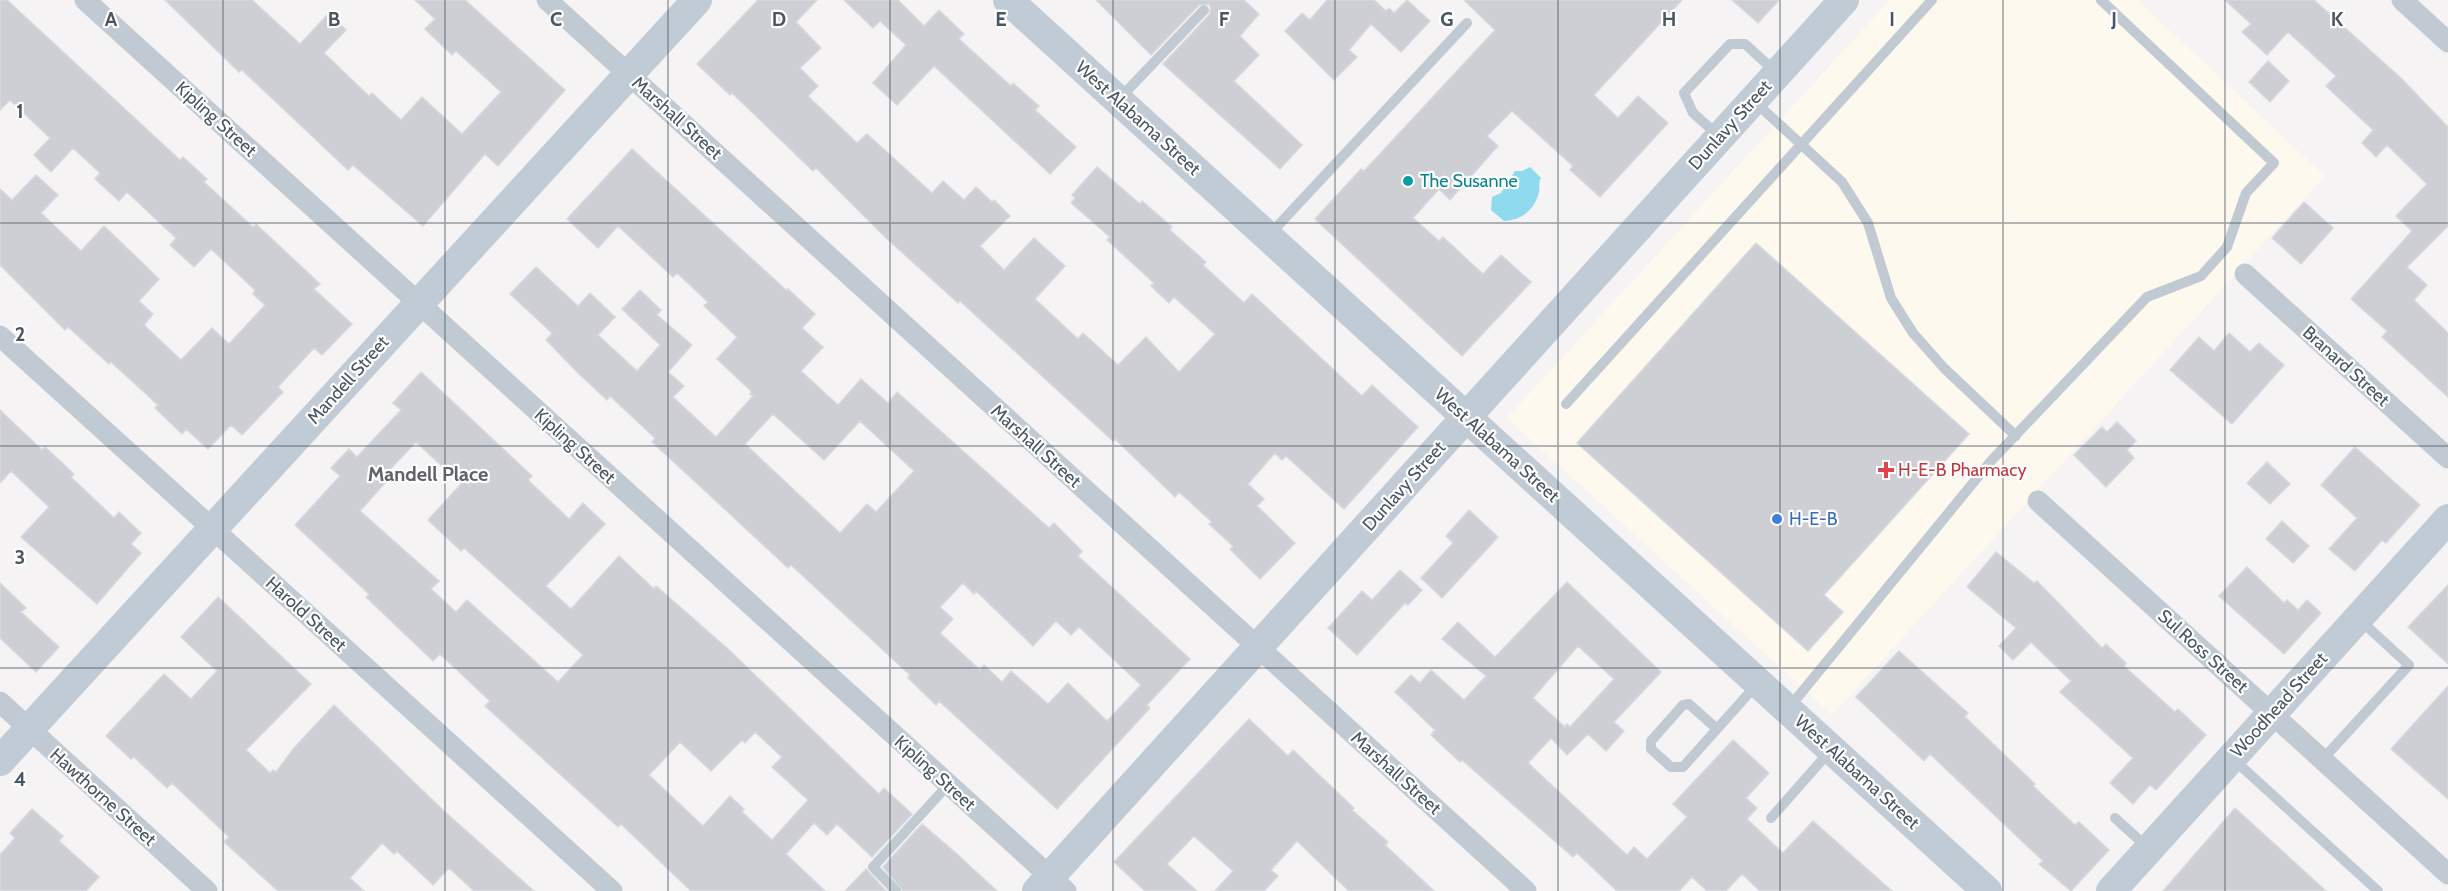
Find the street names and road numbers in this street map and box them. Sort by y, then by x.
street label: West Alabama Street [1071,56,1205,180]
street label: Marshall Street [627,72,727,164]
street label: Dunlavy Street [1684,76,1776,174]
street label: Kipling Street [171,77,261,161]
street label: Branard Street [2298,321,2394,411]
street label: Mandell Street [303,331,393,429]
street label: West Alabama Street [1430,383,1564,507]
street label: Marshall Street [986,400,1086,492]
street label: Kipling Street [530,404,620,488]
street label: Dunlavy Street [1358,437,1450,535]
street label: Harold Street [261,572,351,656]
street label: Sul Ross Street [2153,605,2253,697]
street label: Woodhead Street [2226,648,2332,762]
street label: West Alabama Street [1790,710,1924,834]
street label: Marshall Street [1346,727,1446,819]
street label: Kipling Street [890,731,980,815]
street label: Hawthorne Street [45,744,161,850]

